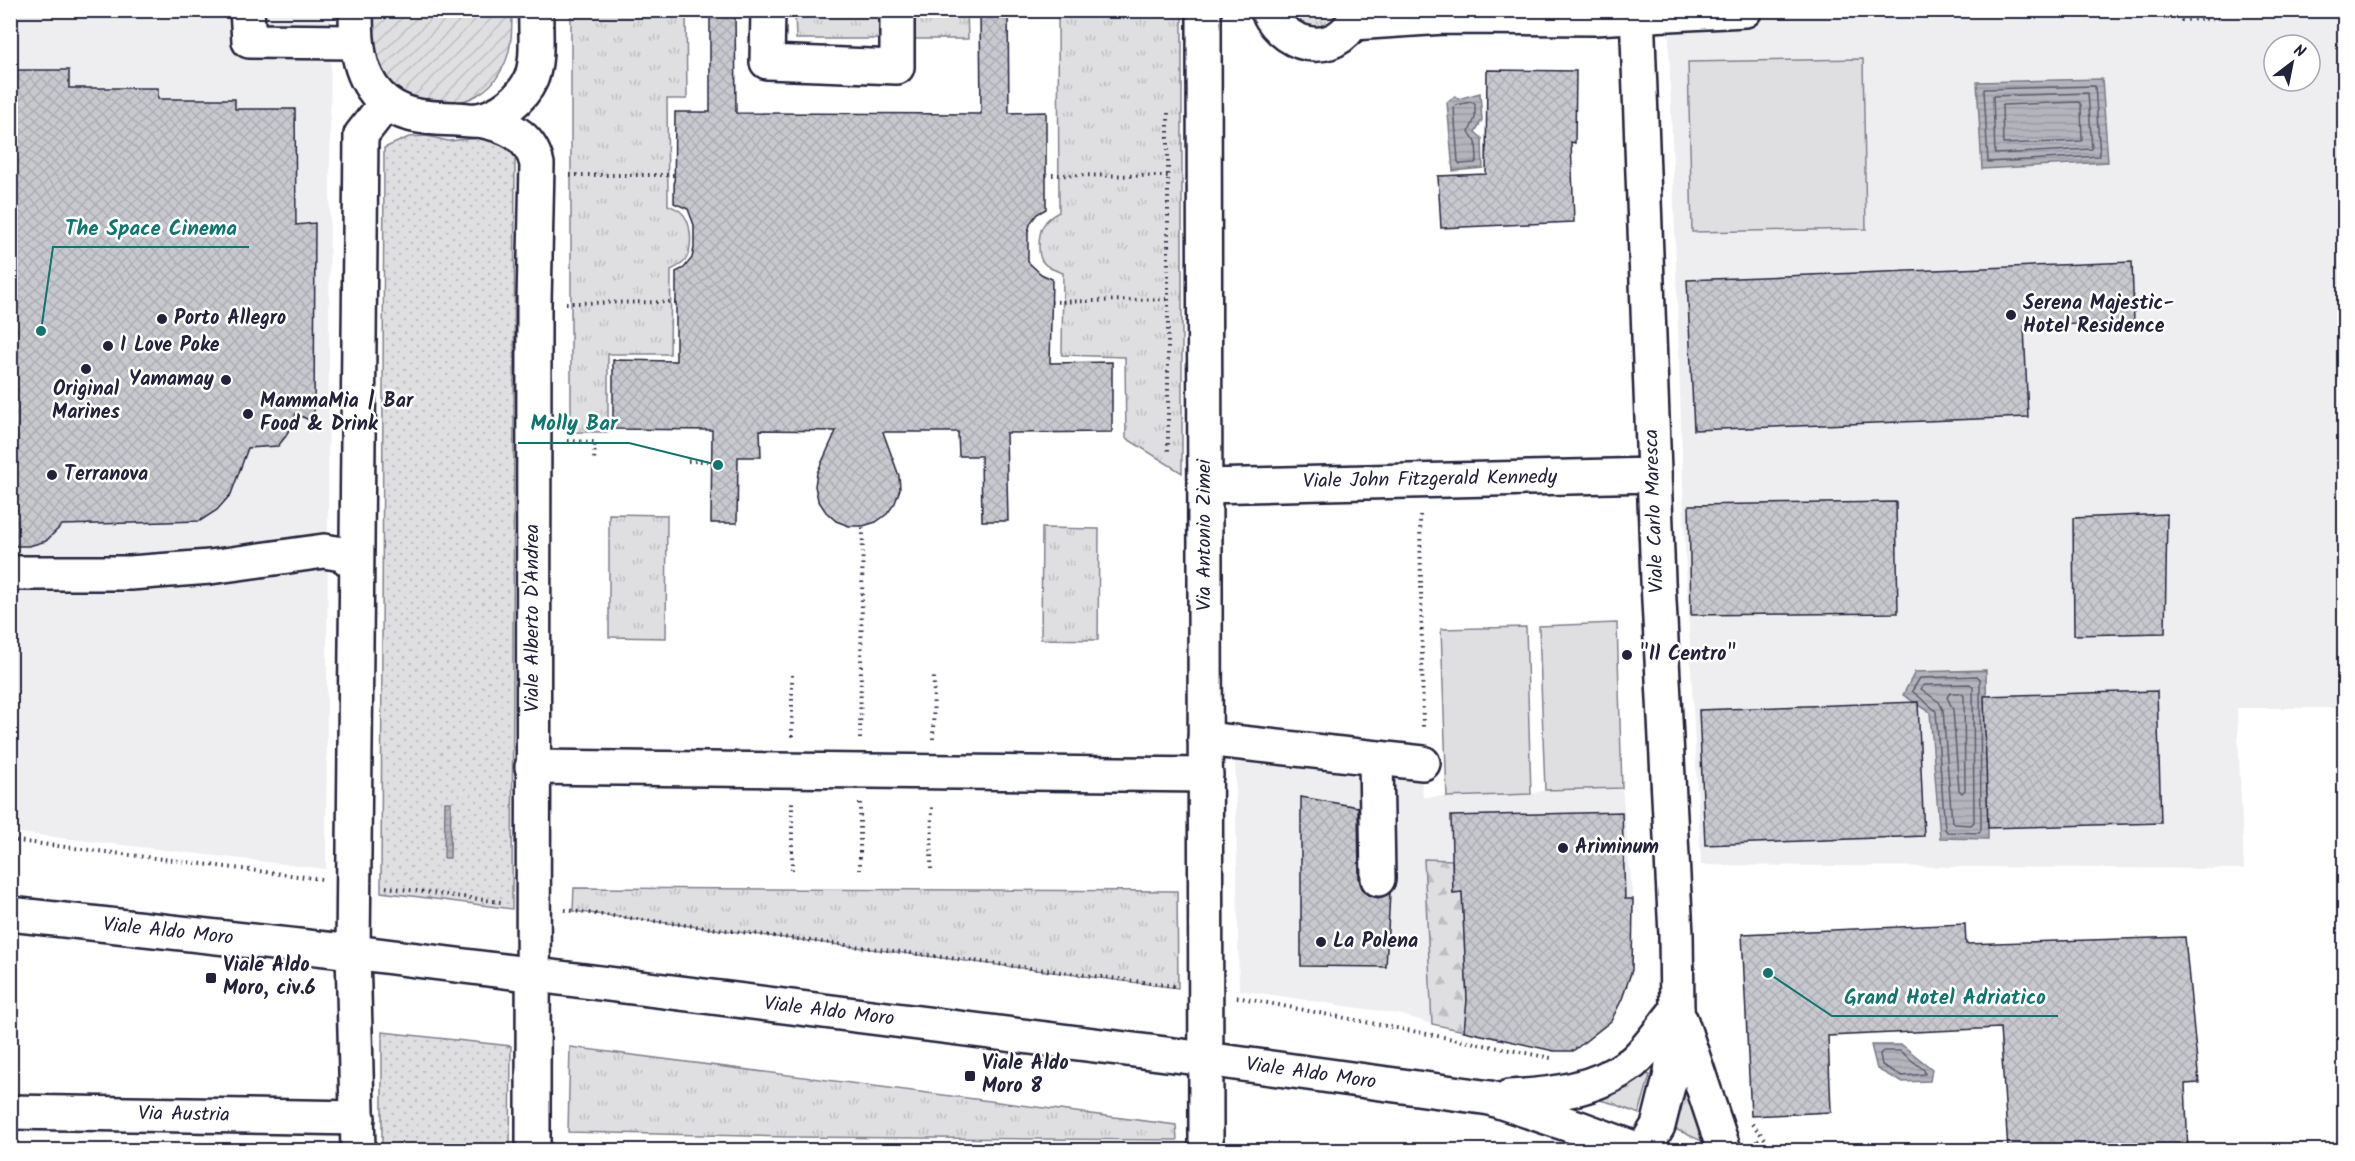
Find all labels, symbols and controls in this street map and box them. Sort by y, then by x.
north arrow [2262,33,2322,93]
text: N [2288,38,2310,65]
callout: The Space Cinema [53,208,249,247]
text: The Space Cinema [65,213,237,246]
place label: Serena Majestic- Hotel Residence [2023,288,2174,343]
place label: Porto Allegro [174,303,286,335]
marker: Serena Majestic- Hotel Residence [2004,308,2018,322]
marker: Porto Allegro [155,312,169,326]
place label: I Love Poke [120,330,220,362]
marker: I Love Poke [101,339,115,353]
marker: Original Marines [79,362,93,376]
place label: Yamamay [129,364,215,396]
marker: Yamamay [219,373,233,387]
place label: Original Marines [52,374,121,429]
place label: MammaMia | Bar Food & Drink [260,386,414,441]
callout: Molly Bar [518,404,629,443]
marker: MammaMia | Bar Food & Drink [241,407,255,421]
text: Molly Bar [530,408,619,441]
street label: Viale Carlo Maresca [1636,428,1674,594]
street label: Via Antonio Zimei [1189,458,1221,611]
place label: Terranova [64,459,148,491]
street label: Viale John Fitzgerald Kennedy [1303,462,1558,498]
marker: Terranova [45,468,59,482]
street label: Viale Alberto D'Andrea [517,524,549,712]
place label: "Il Centro" [1639,639,1736,671]
marker: "Il Centro" [1620,648,1634,662]
place label: Ariminum [1575,832,1659,864]
marker: Ariminum [1556,841,1570,855]
street label: Viale Aldo Moro [101,909,235,955]
place label: La Polena [1333,926,1418,958]
marker: La Polena [1314,935,1328,949]
place label: Viale Aldo Moro, civ.6 [223,950,316,1005]
marker: Viale Aldo Moro, civ.6 [204,971,218,985]
callout: Grand Hotel Adriatico [1832,977,2058,1016]
text: Grand Hotel Adriatico [1844,982,2046,1015]
street label: Viale Aldo Moro [762,988,896,1036]
place label: Viale Aldo Moro 8 [982,1048,1069,1103]
street label: Viale Aldo Moro [1244,1049,1378,1099]
marker: Viale Aldo Moro 8 [963,1069,977,1083]
street label: Via Austria [138,1098,230,1132]

